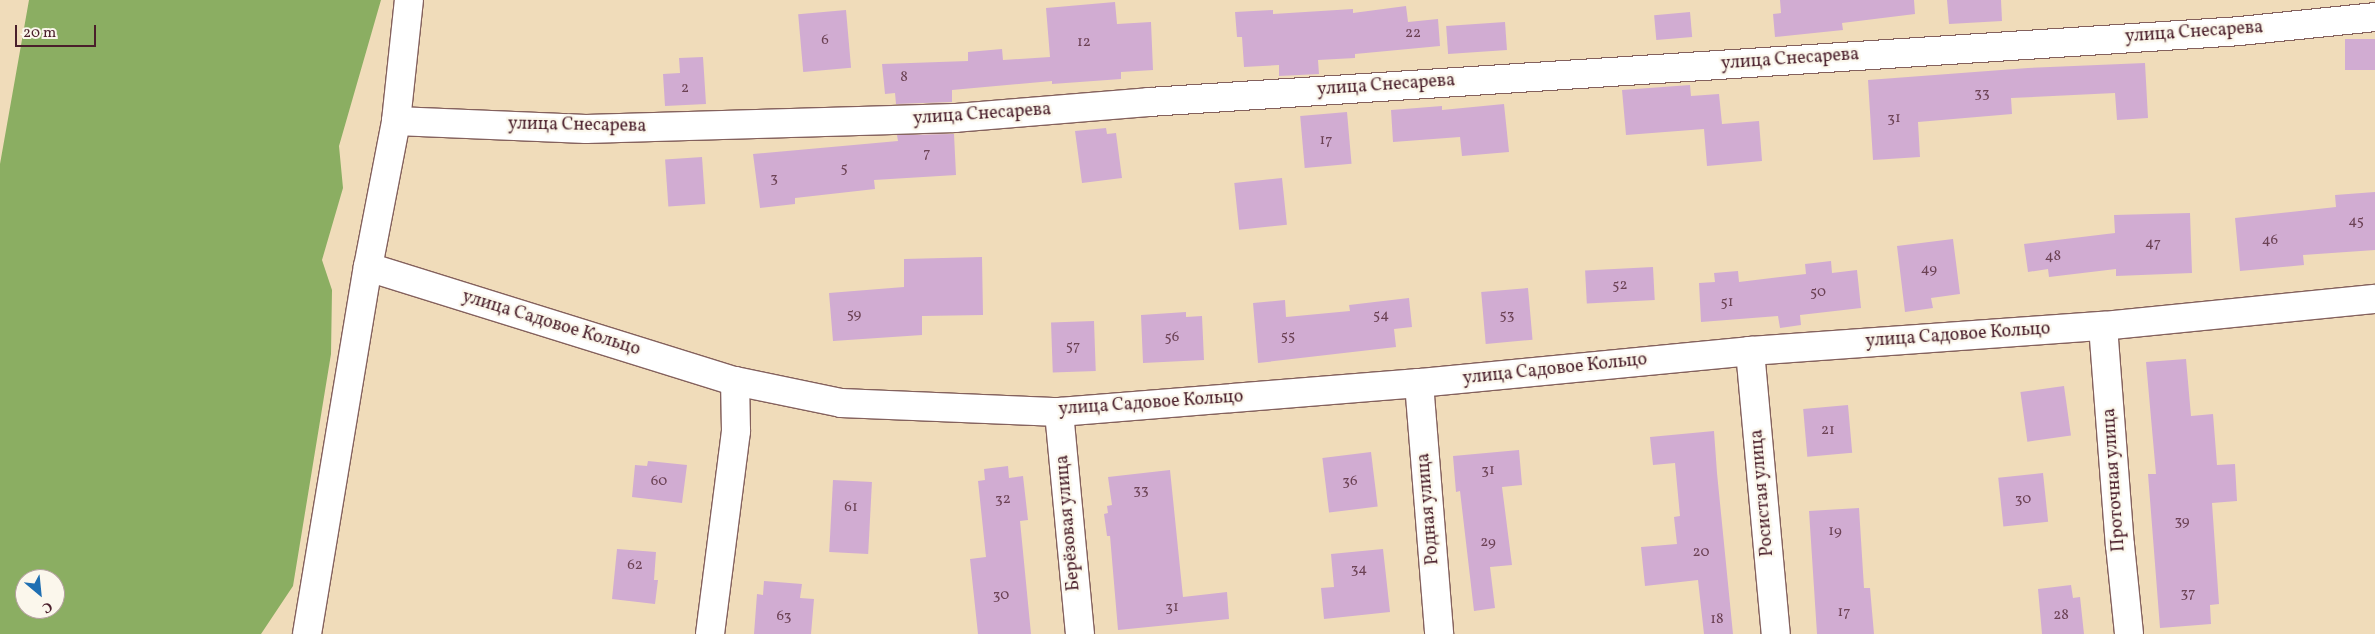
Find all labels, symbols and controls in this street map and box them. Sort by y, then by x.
scale bar [18,15,99,47]
street label: улица Снесарева [2124,17,2264,49]
text: 20 m [23,23,56,44]
house number: 22 [1405,25,1421,43]
house number: 6 [821,32,829,50]
house number: 12 [1077,34,1091,52]
street label: улица Снесарева [1720,44,1860,76]
house number: 8 [900,69,908,87]
street label: улица Снесарева [1316,70,1456,102]
house number: 2 [681,80,689,98]
house number: 33 [1974,85,1990,103]
street label: улица Снесарева [912,99,1052,131]
house number: 31 [1887,110,1901,128]
street label: улица Снесарева [508,114,646,138]
house number: 17 [1319,132,1333,150]
house number: 7 [923,145,931,163]
house number: 5 [840,160,848,178]
house number: 3 [770,170,778,188]
house number: 45 [2348,213,2364,231]
house number: 46 [2262,232,2278,250]
house number: 47 [2145,235,2161,253]
house number: 48 [2045,248,2061,266]
house number: 49 [1921,261,1937,279]
house number: 52 [1612,277,1628,295]
house number: 50 [1810,284,1826,302]
street label: улица Садовое Кольцо [459,287,643,361]
house number: 51 [1720,294,1734,312]
house number: 59 [847,306,861,324]
house number: 54 [1373,307,1389,325]
house number: 53 [1500,307,1514,325]
street label: улица Садовое Кольцо [1865,319,2051,353]
house number: 55 [1281,328,1295,346]
house number: 56 [1165,329,1179,347]
house number: 57 [1066,338,1080,356]
street label: улица Садовое Кольцо [1462,350,1648,390]
street label: улица Садовое Кольцо [1058,387,1244,421]
street label: Проточная улица [2099,407,2131,553]
house number: 21 [1821,422,1835,440]
street label: Росистая улица [1747,428,1779,558]
street label: Родная улица [1413,452,1445,566]
street label: Берёзовая улица [1052,454,1086,592]
house number: 31 [1481,462,1495,480]
house number: 60 [651,473,667,491]
house number: 36 [1342,473,1358,491]
house number: 33 [1133,482,1149,500]
house number: 32 [995,491,1011,509]
house number: 30 [2015,491,2031,509]
house number: 61 [844,499,858,517]
house number: 39 [2174,513,2190,531]
house number: 19 [1828,523,1842,541]
house number: 29 [1480,534,1496,552]
house number: 20 [1693,544,1709,562]
house number: 62 [627,557,643,575]
house number: 34 [1351,561,1367,579]
north arrow [15,569,65,619]
house number: 37 [2181,585,2195,603]
house number: 30 [993,587,1009,605]
text: С [38,596,55,617]
house number: 31 [1165,599,1179,617]
house number: 17 [1837,604,1851,622]
house number: 28 [2053,607,2069,625]
house number: 63 [776,608,792,626]
house number: 18 [1710,611,1724,629]

